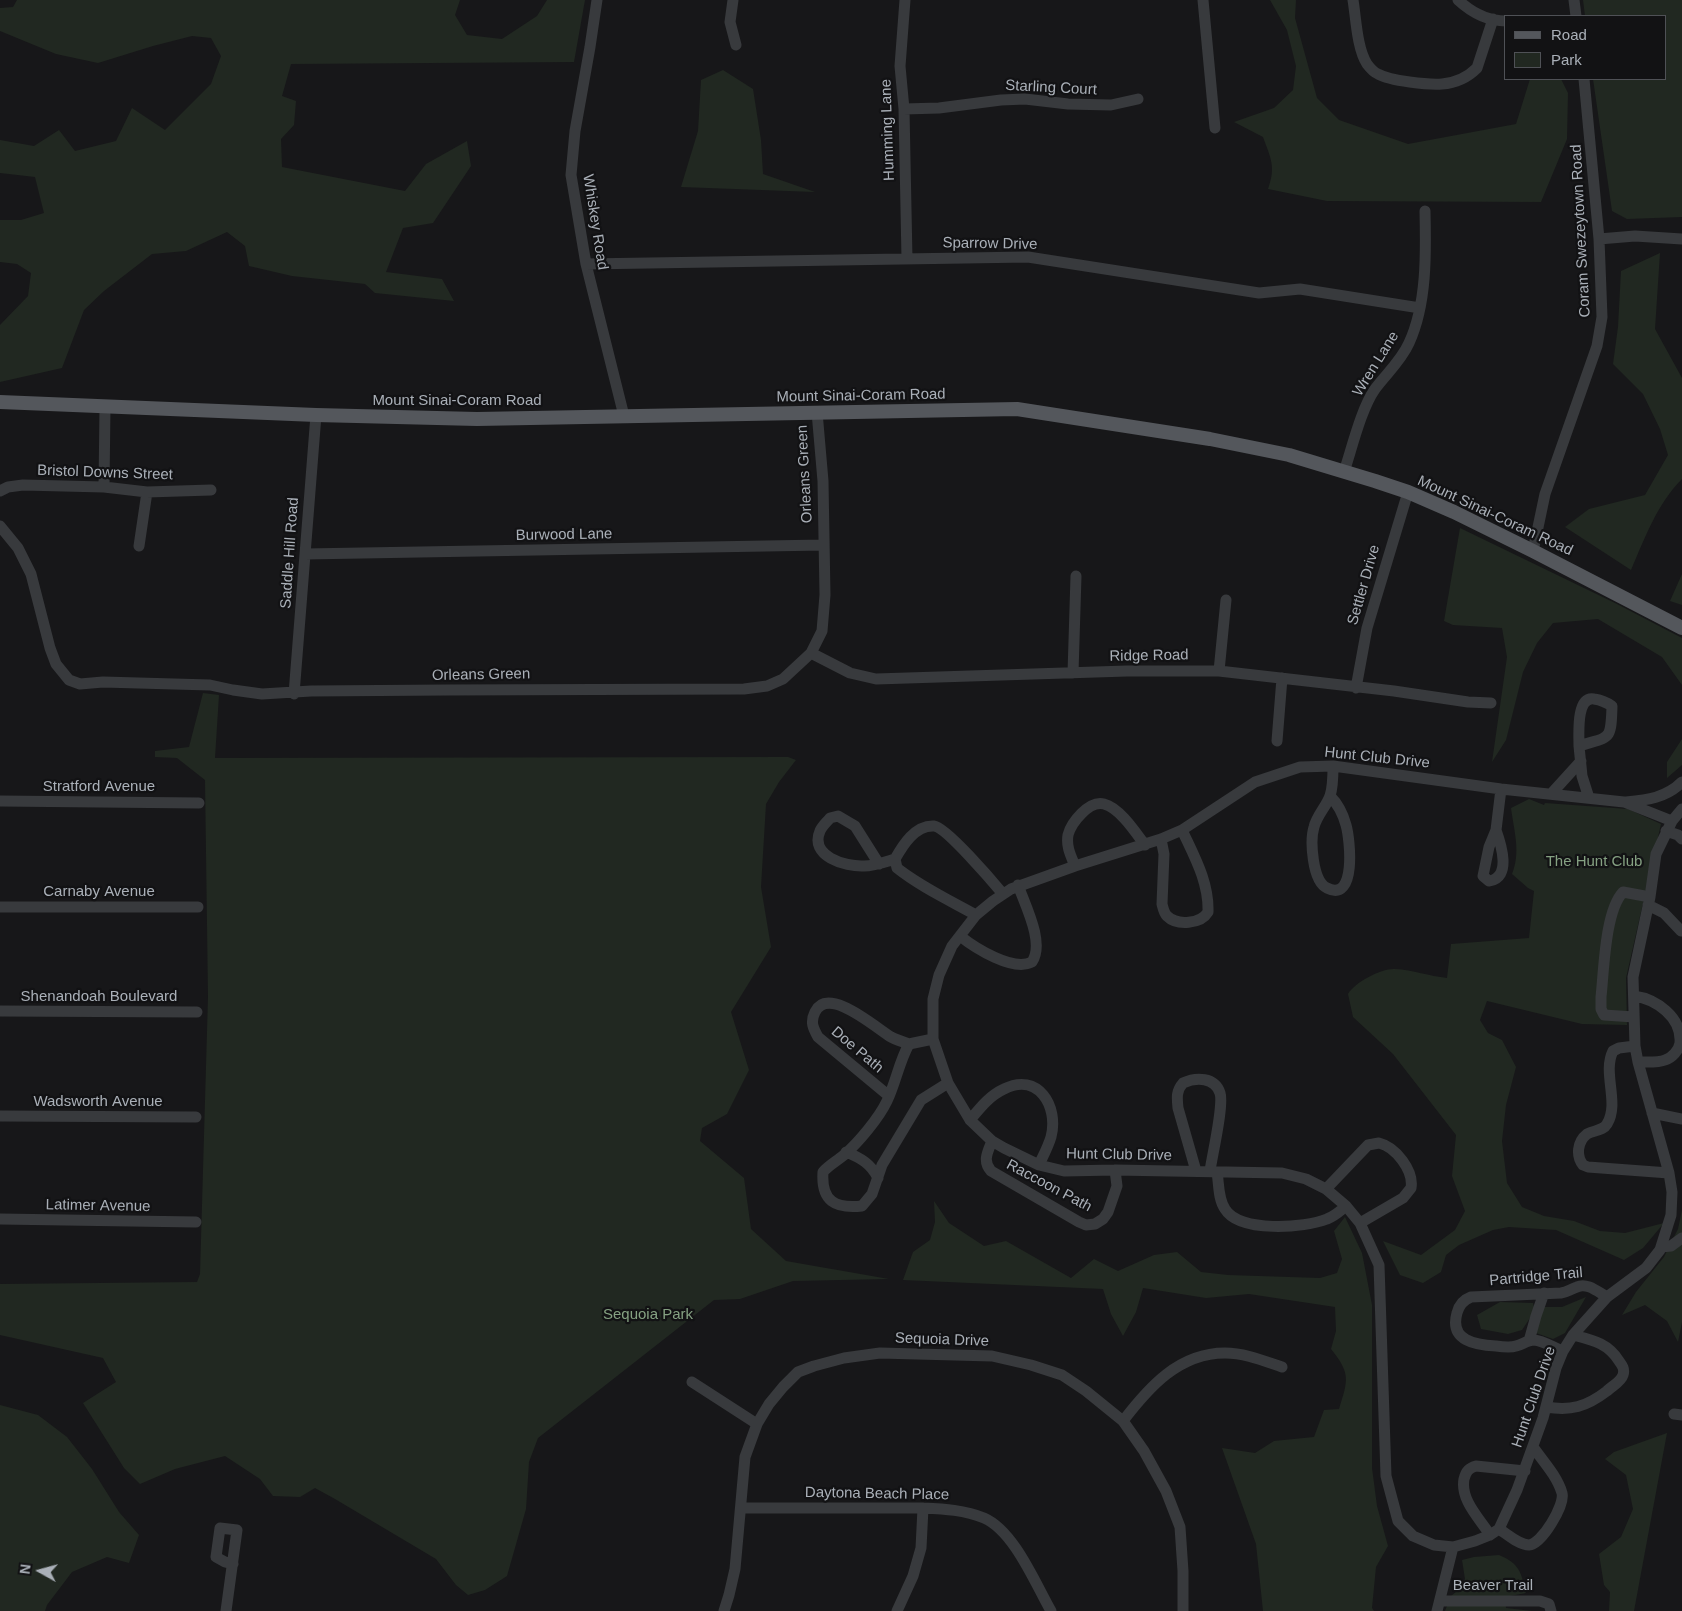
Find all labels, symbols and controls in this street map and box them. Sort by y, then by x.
legend [1504,15,1667,80]
text: Road [1551,26,1587,43]
text: Park [1551,51,1582,68]
street label: Starling Court [1005,77,1097,99]
street label: Humming Lane [877,79,899,181]
street label: Coram Swezeytown Road [1567,144,1595,318]
street label: Whiskey Road [579,173,611,271]
street label: Sparrow Drive [942,234,1038,254]
street label: Wren Lane [1349,328,1403,400]
street label: Mount Sinai-Coram Road [776,386,946,406]
street label: Mount Sinai-Coram Road [372,392,542,410]
street label: Orleans Green [793,424,817,524]
street label: Bristol Downs Street [37,462,173,484]
street label: Mount Sinai-Coram Road [1415,472,1575,560]
street label: Saddle Hill Road [277,497,303,609]
street label: Burwood Lane [515,525,613,545]
street label: Settler Drive [1344,543,1384,627]
street label: Ridge Road [1109,646,1189,666]
street label: Orleans Green [432,665,530,685]
street label: Hunt Club Drive [1323,744,1431,772]
street label: Stratford Avenue [43,778,155,796]
park label: The Hunt Club [1546,853,1642,871]
street label: Carnaby Avenue [43,883,155,901]
street label: Shenandoah Boulevard [21,988,177,1006]
street label: Doe Path [827,1023,887,1077]
street label: Wadsworth Avenue [33,1093,163,1111]
street label: Hunt Club Drive [1066,1145,1172,1165]
street label: Raccoon Path [1003,1156,1095,1216]
street label: Latimer Avenue [45,1196,151,1216]
street label: Partridge Trail [1489,1264,1583,1290]
park label: Sequoia Park [603,1306,693,1324]
street label: Sequoia Drive [895,1329,989,1351]
street label: Hunt Club Drive [1508,1344,1560,1450]
street label: Daytona Beach Place [805,1484,949,1504]
north arrow [15,1546,65,1596]
text: N [17,1563,34,1575]
street label: Beaver Trail [1453,1577,1533,1595]

